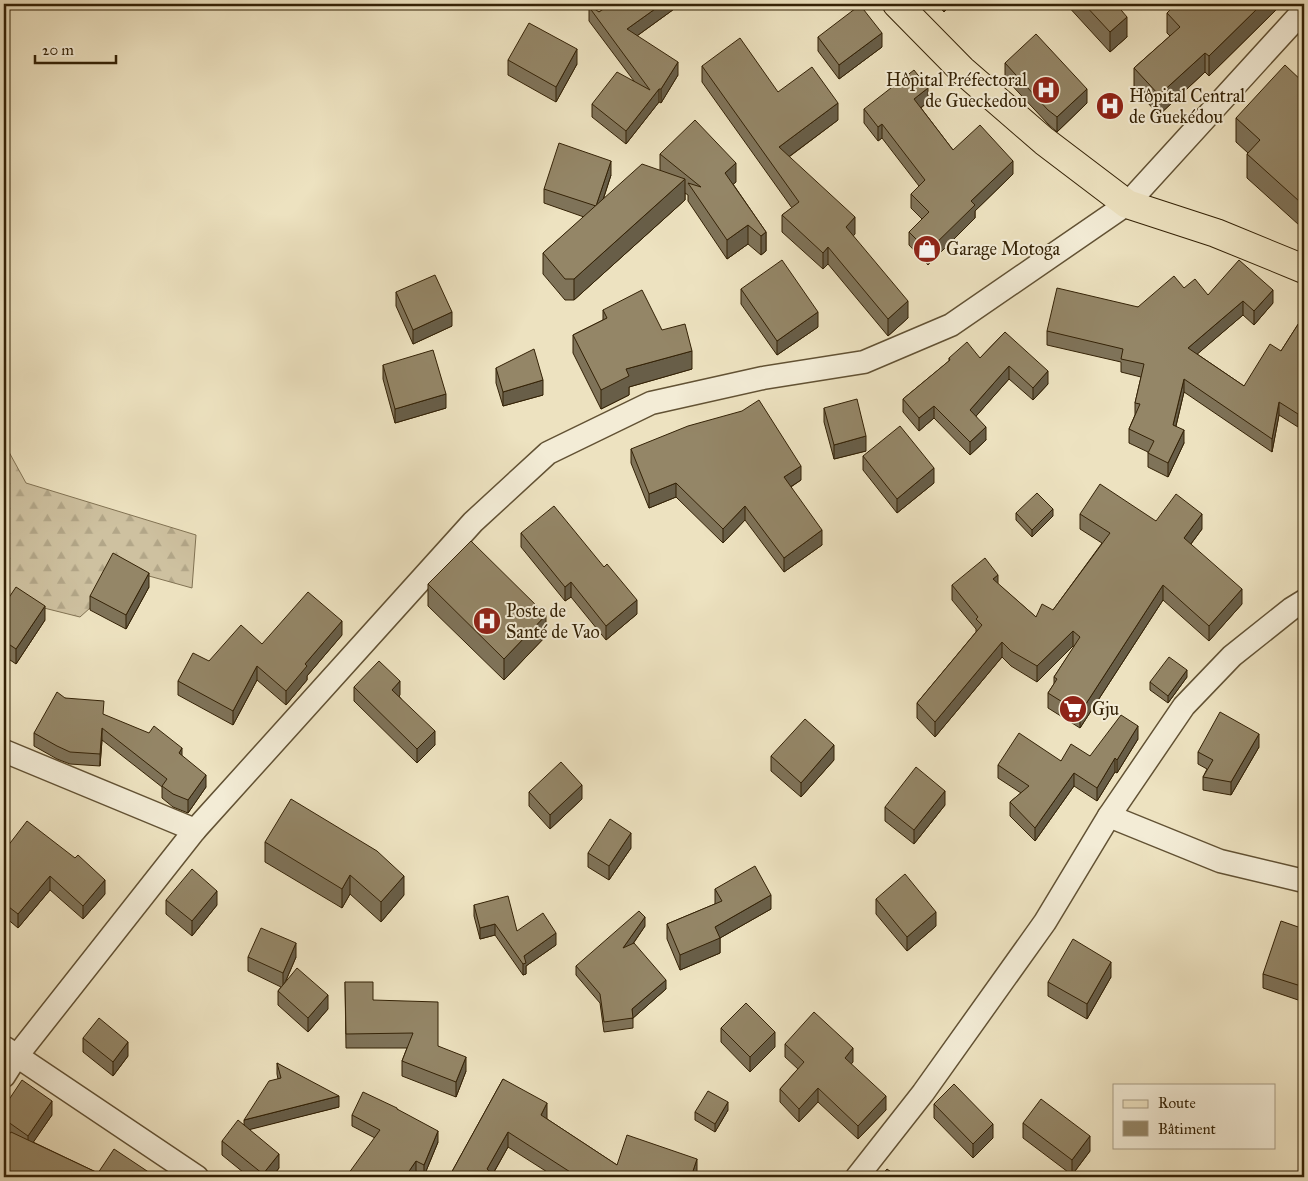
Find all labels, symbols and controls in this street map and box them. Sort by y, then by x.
scale bar [35,32,116,64]
text: 20 m [42,41,74,59]
place label: Hôpital Préfectoral de Gueckedou [886,69,1027,112]
hospital icon: Hôpital Préfectoral de Gueckedou [1031,75,1061,105]
place label: Hôpital Central de Guekédou [1129,85,1245,128]
hospital icon: Hôpital Central de Guekédou [1095,91,1125,121]
shop icon: Garage Motoga [912,234,942,264]
place label: Garage Motoga [946,238,1060,261]
place label: Poste de Santé de Vao [506,600,600,643]
hospital icon: Poste de Santé de Vao [472,606,502,636]
supermarket icon: Gju [1058,694,1088,724]
place label: Gju [1092,698,1120,720]
legend [1113,1084,1276,1148]
text: Route [1158,1094,1196,1112]
text: Bâtiment [1158,1120,1217,1138]

